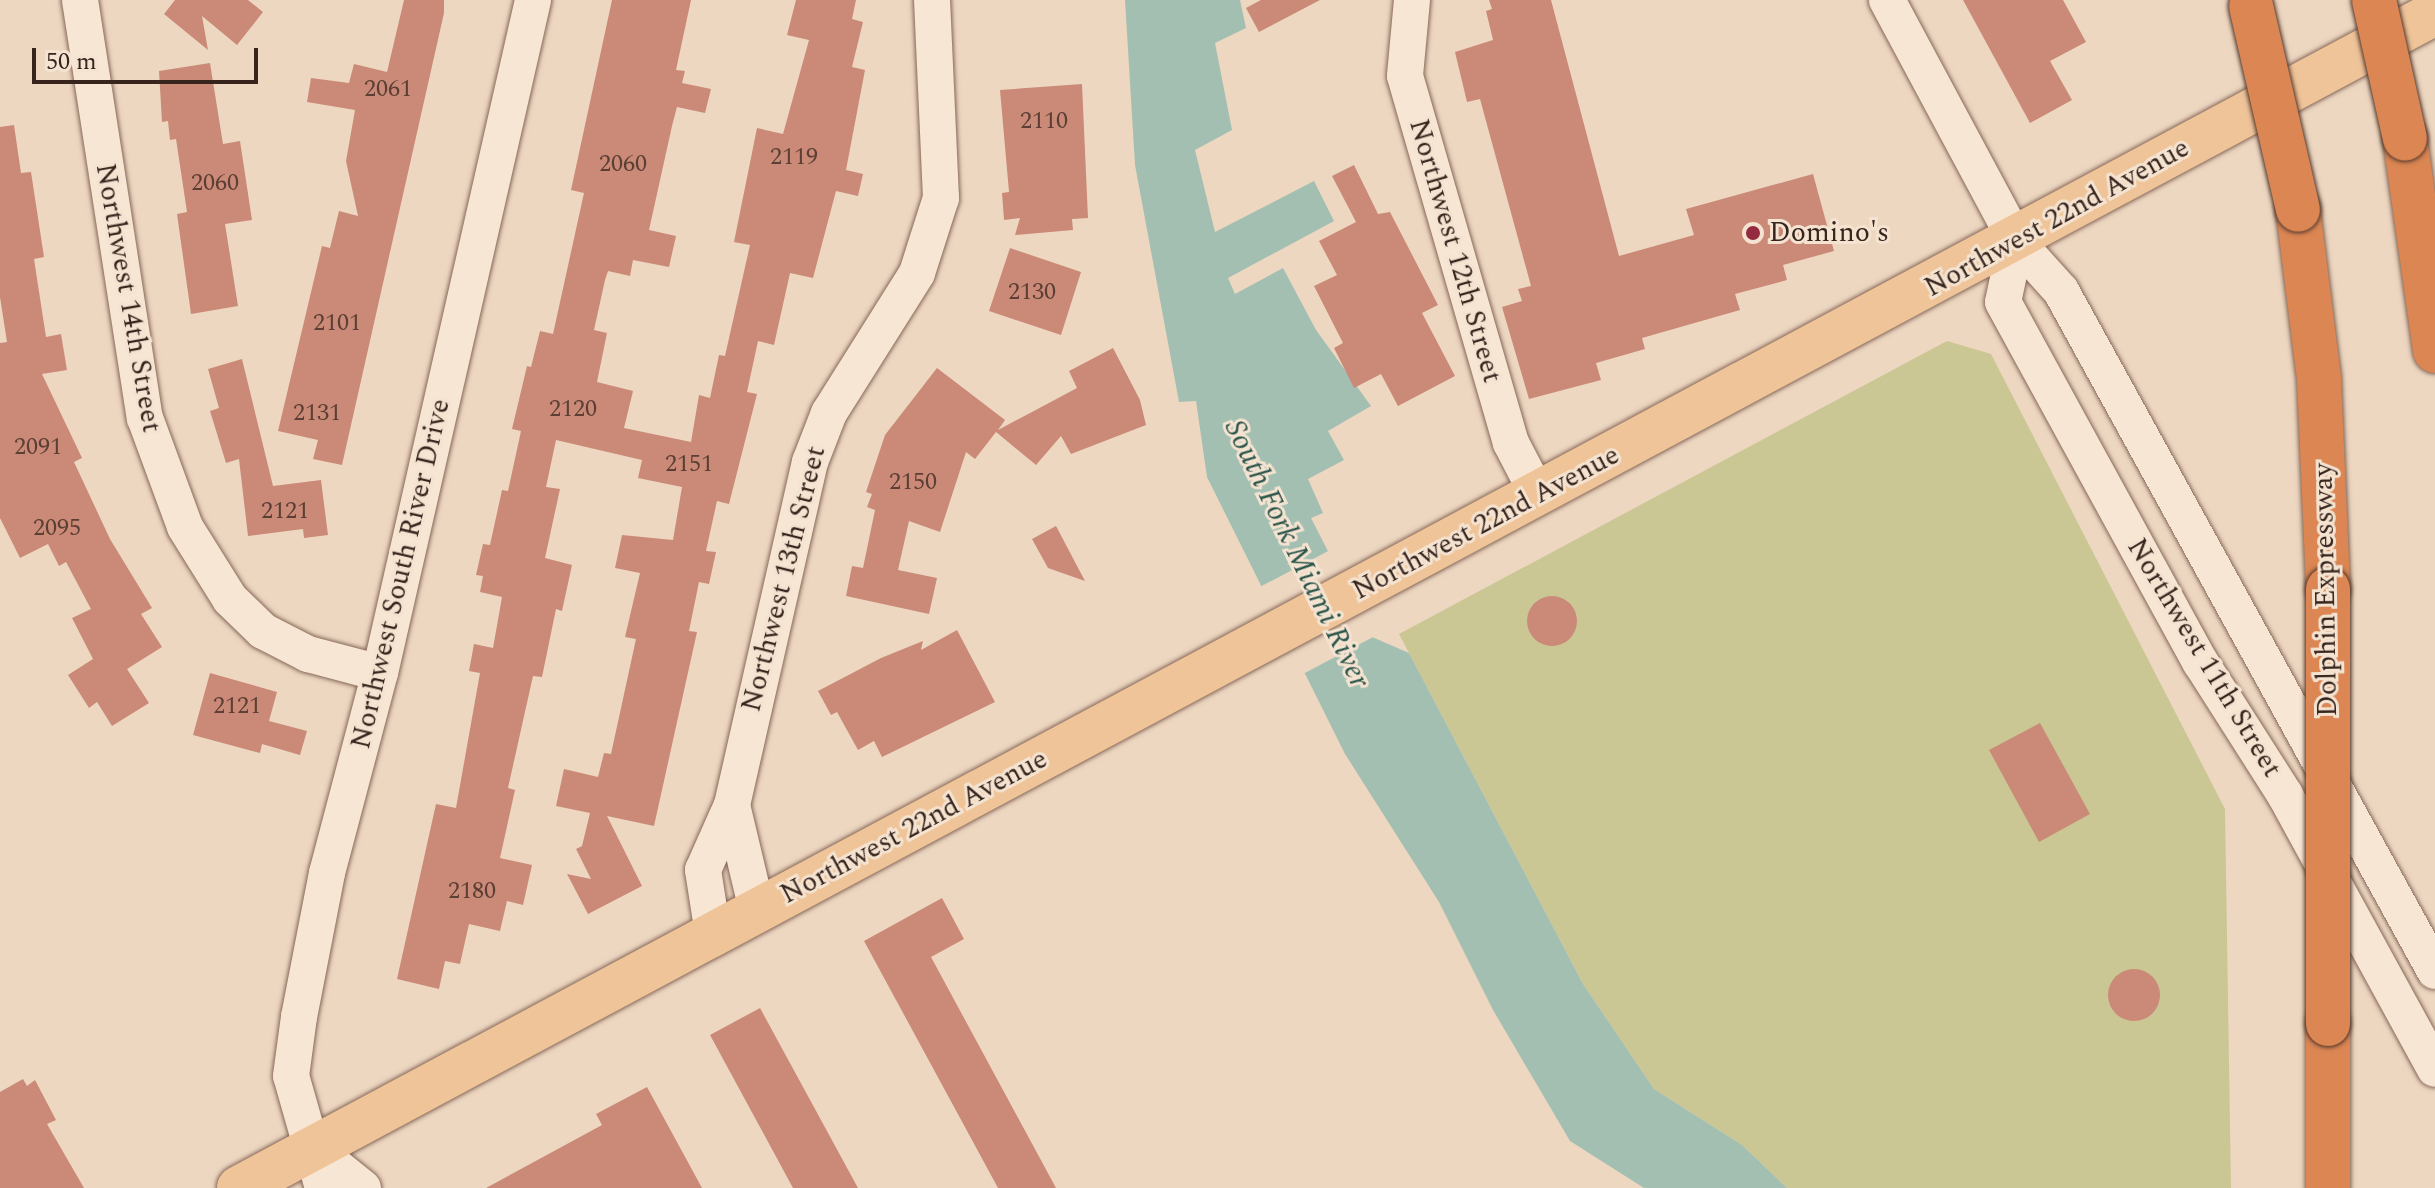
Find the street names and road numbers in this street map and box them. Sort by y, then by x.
street label: Northwest 12th Street [1401,115,1509,387]
street label: Northwest 22nd Avenue [1919,131,2195,305]
street label: Northwest 14th Street [88,161,168,435]
street label: Northwest South River Drive [344,396,458,752]
street label: Northwest 22nd Avenue [1347,438,1625,608]
street label: Northwest 13th Street [735,443,833,715]
street label: Dolphin Expressway [2307,463,2345,717]
street label: Northwest 11th Street [2119,533,2289,783]
street label: Northwest 22nd Avenue [775,742,1053,912]

